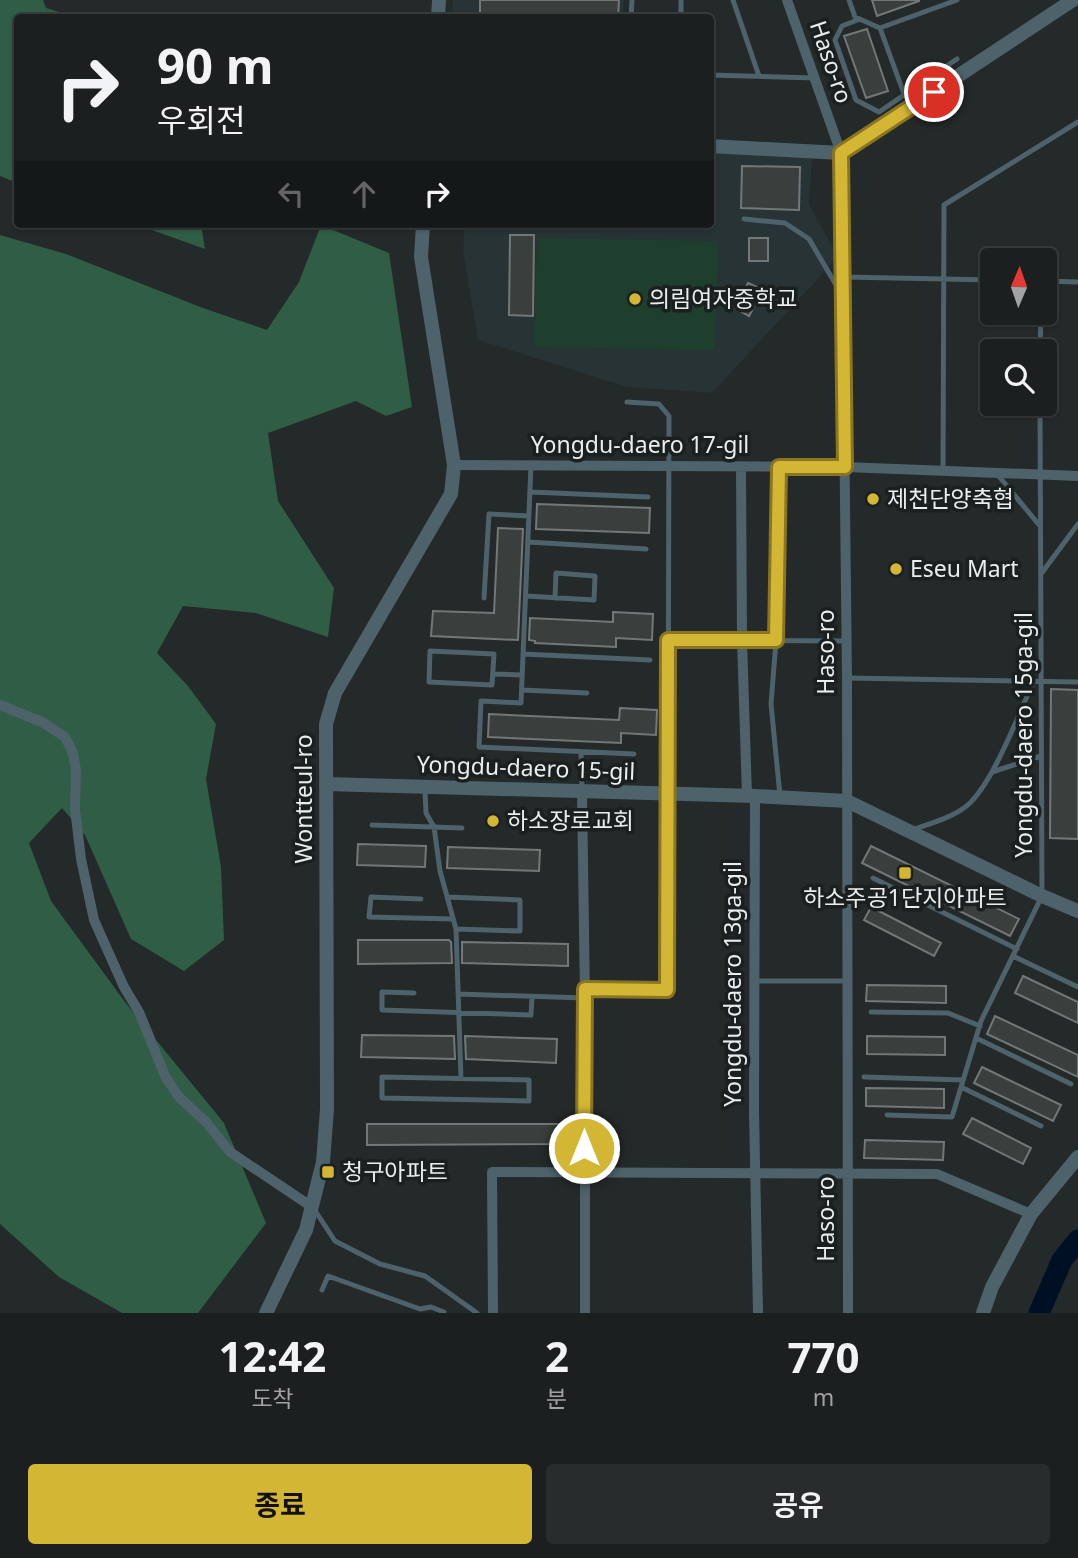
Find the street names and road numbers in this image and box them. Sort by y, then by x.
street label: Haso-ro [803,16,861,107]
street label: Yongdu-daero 17-gil [531,428,749,460]
street label: Haso-ro [809,609,841,695]
street label: Yongdu-daero 15ga-gil [1007,612,1039,858]
street label: Wontteul-ro [287,734,319,864]
street label: Yongdu-daero 15-gil [416,747,636,787]
street label: Yongdu-daero 13ga-gil [716,861,748,1107]
street label: Haso-ro [809,1176,841,1262]

